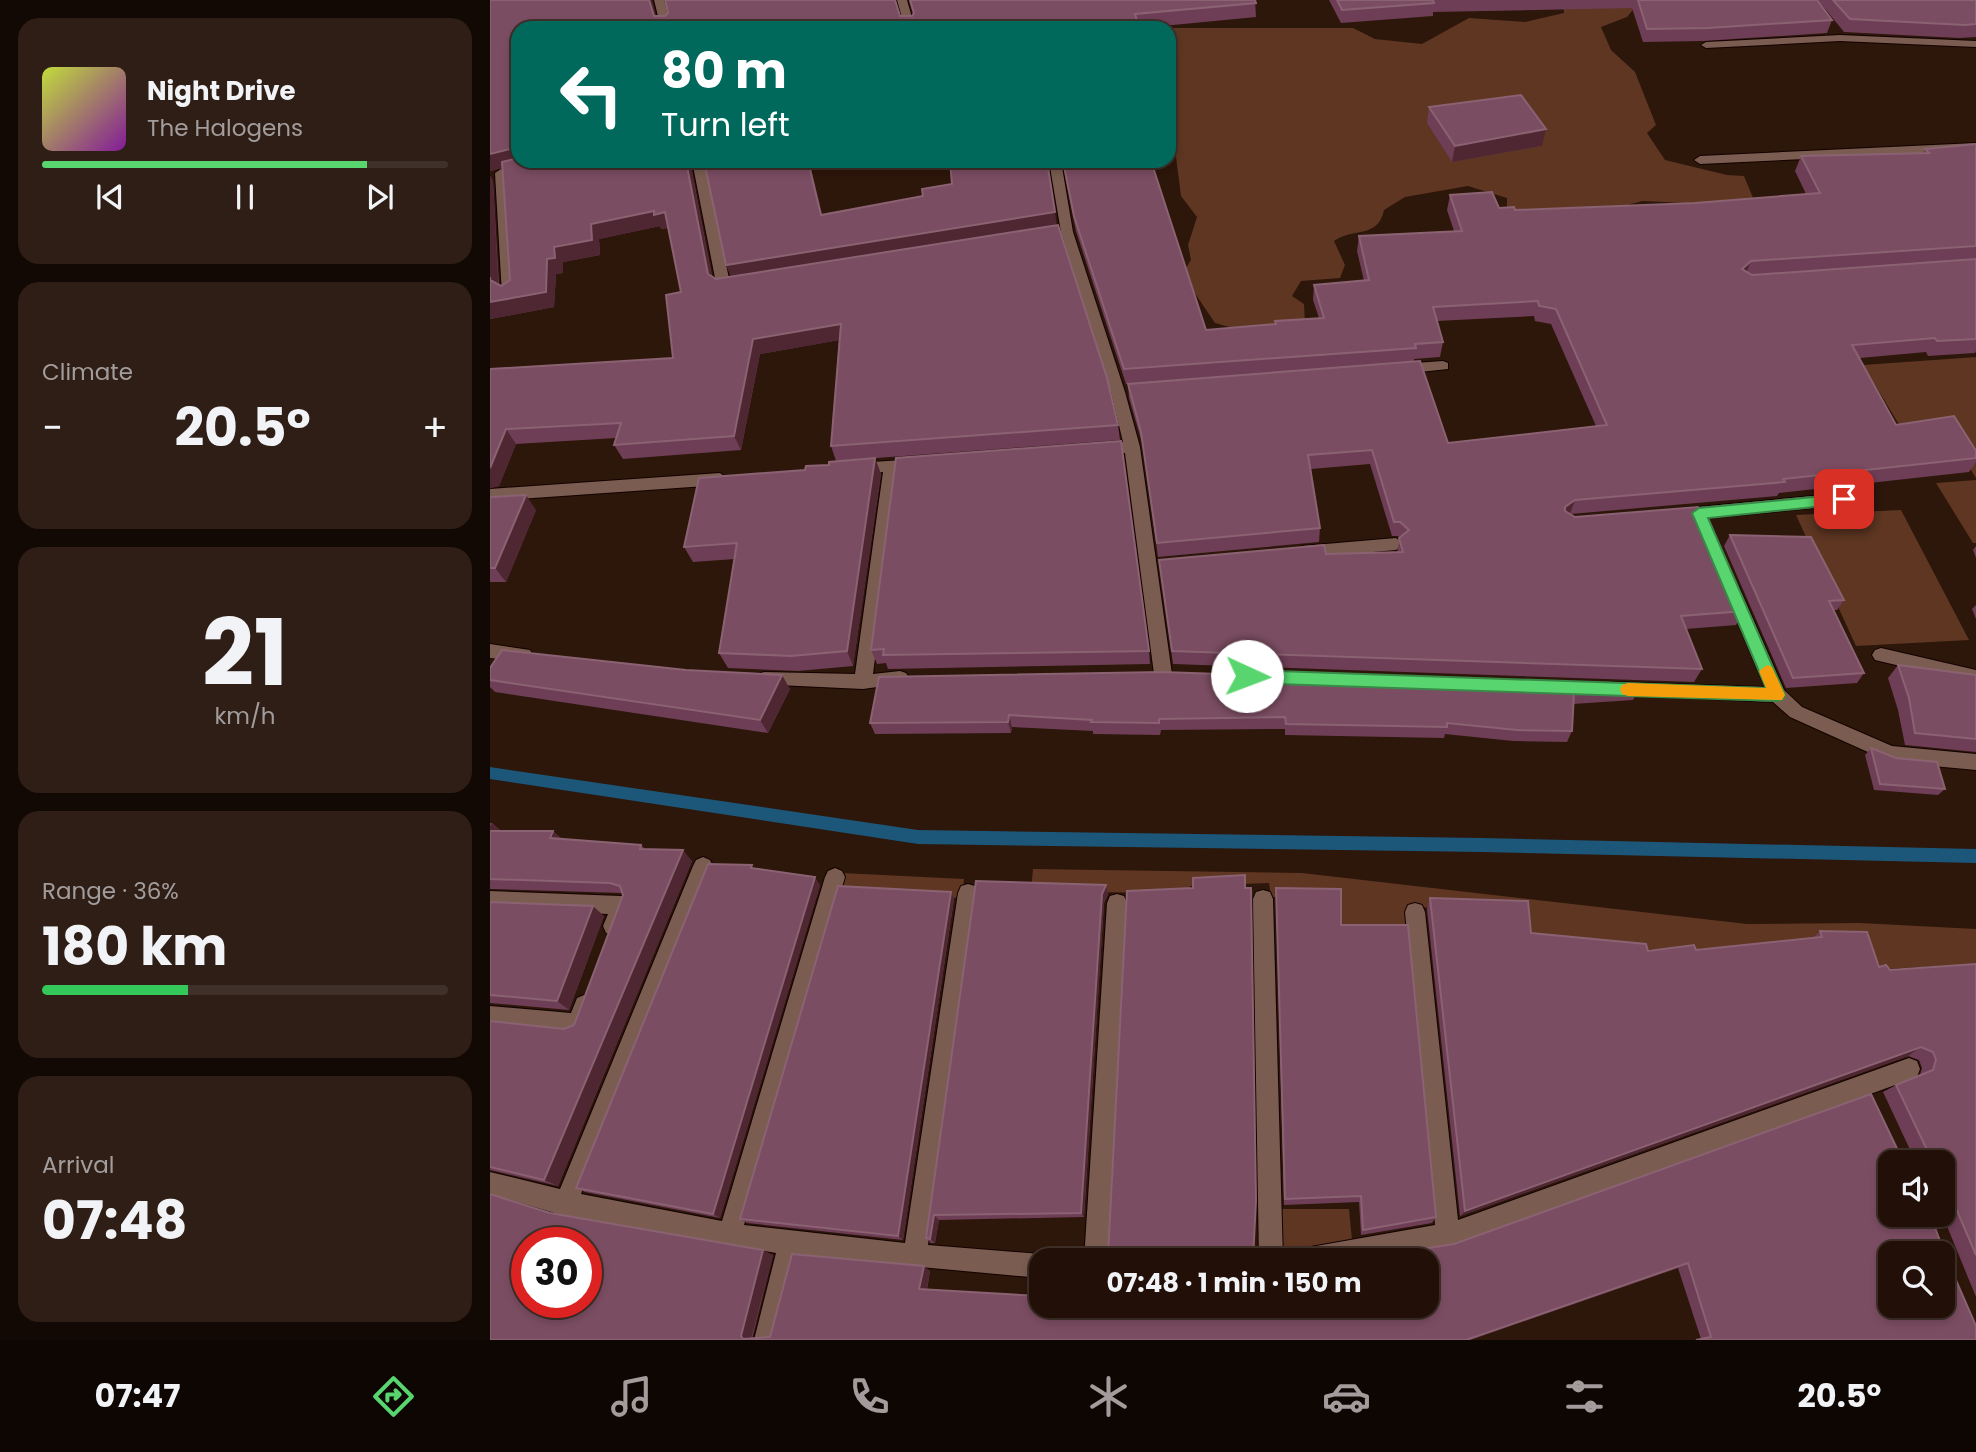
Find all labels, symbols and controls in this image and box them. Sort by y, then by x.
text: 80 m [661,37,787,105]
icon: left [546,49,637,140]
text: Night Drive [147,73,295,109]
text: Turn left [661,102,790,147]
text: The Halogens [147,112,303,144]
icon: previous [91,178,129,216]
icon: pause [226,178,264,216]
icon: next [361,178,399,216]
text: Climate [42,356,133,388]
text: 20.5° [174,391,311,464]
text: − [42,401,63,454]
text: + [422,401,448,454]
pin [1814,469,1874,529]
icon: arrive [1825,480,1863,518]
text: 21 [202,589,288,717]
position arrow [1210,639,1284,713]
text: km/h [214,700,276,732]
text: Range · 36% [42,875,179,907]
text: 180 km [42,910,227,983]
text: Arrival [42,1149,114,1181]
map controls [1878,1150,1955,1318]
button: sound [1878,1150,1955,1227]
text: 07:48 [42,1184,187,1257]
speed limit sign: 30 [511,1227,602,1318]
button: search [1878,1241,1955,1318]
text: 07:48 · 1 min · 150 m [1107,1265,1361,1301]
icon: directions [369,1372,418,1421]
icon: music [607,1372,656,1421]
icon: phone [845,1372,894,1421]
icon: climate [1084,1372,1133,1421]
icon: car [1322,1372,1371,1421]
icon: filters [1560,1372,1609,1421]
text: 07:47 [95,1373,180,1418]
text: 20.5° [1798,1373,1881,1418]

